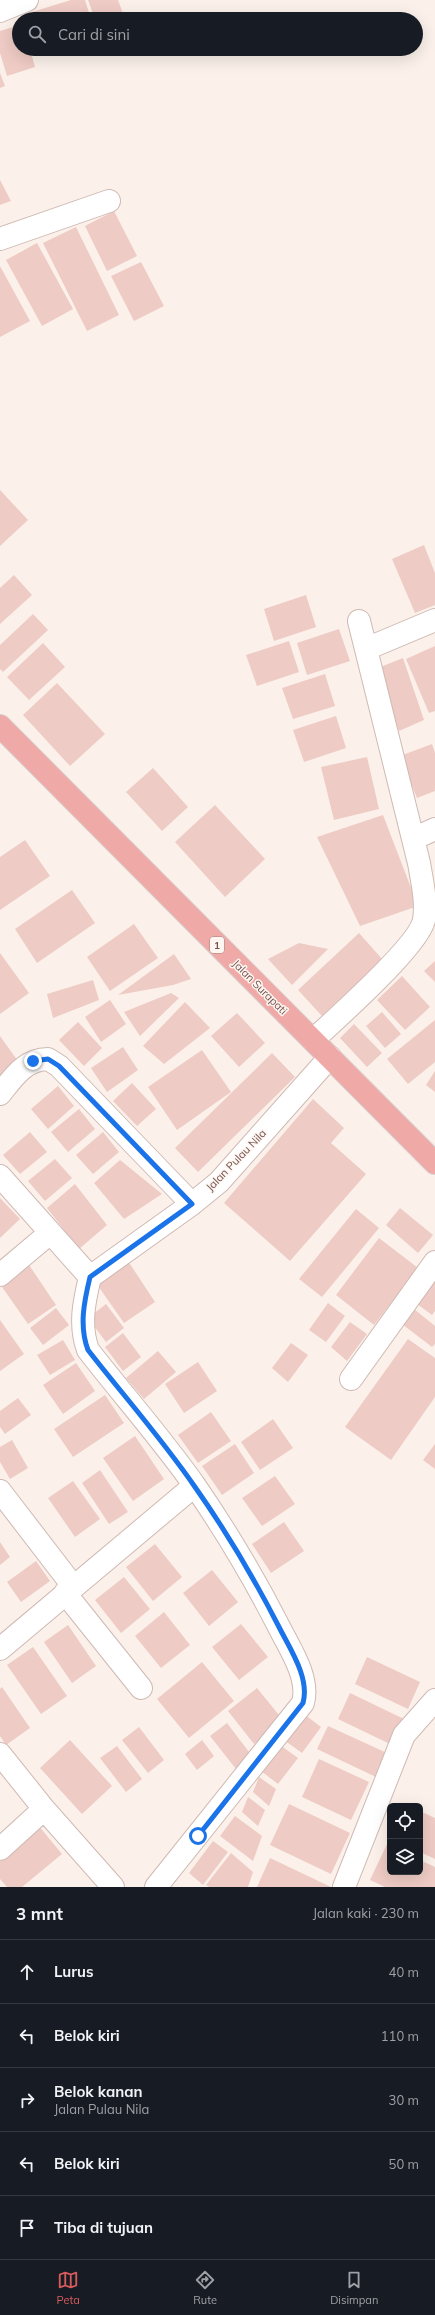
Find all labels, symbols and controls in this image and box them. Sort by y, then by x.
search box [12,12,423,56]
icon: search [26,23,48,45]
text: Cari di sini [58,25,130,44]
road number: 1 [210,937,224,953]
street label: Jalan Surapati [230,957,290,1017]
route end [24,1052,42,1070]
street label: Jalan Pulau Nila [203,1126,269,1194]
map controls [387,1803,423,1875]
button: locate [387,1803,423,1839]
route start [189,1827,207,1845]
button: layers [387,1839,423,1875]
text: 3 mnt [16,1903,63,1924]
text: Jalan kaki · 230 m [313,1905,419,1921]
icon: ahead [16,1961,38,1983]
text: Lurus [54,1962,94,1981]
text: 40 m [389,1964,419,1980]
icon: left [16,2025,38,2047]
text: Belok kiri [54,2026,120,2045]
text: 110 m [381,2028,419,2044]
text: Belok kanan [54,2082,143,2101]
icon: right [16,2089,38,2111]
text: 30 m [389,2092,419,2108]
text: Jalan Pulau Nila [54,2101,149,2117]
icon: left [16,2153,38,2175]
text: Belok kiri [54,2154,120,2173]
text: 50 m [389,2156,419,2172]
icon: arrive [16,2217,38,2239]
text: Tiba di tujuan [54,2218,153,2237]
tab: Peta [57,2269,80,2307]
tab: Rute [193,2269,217,2307]
tab: Disimpan [330,2269,378,2307]

